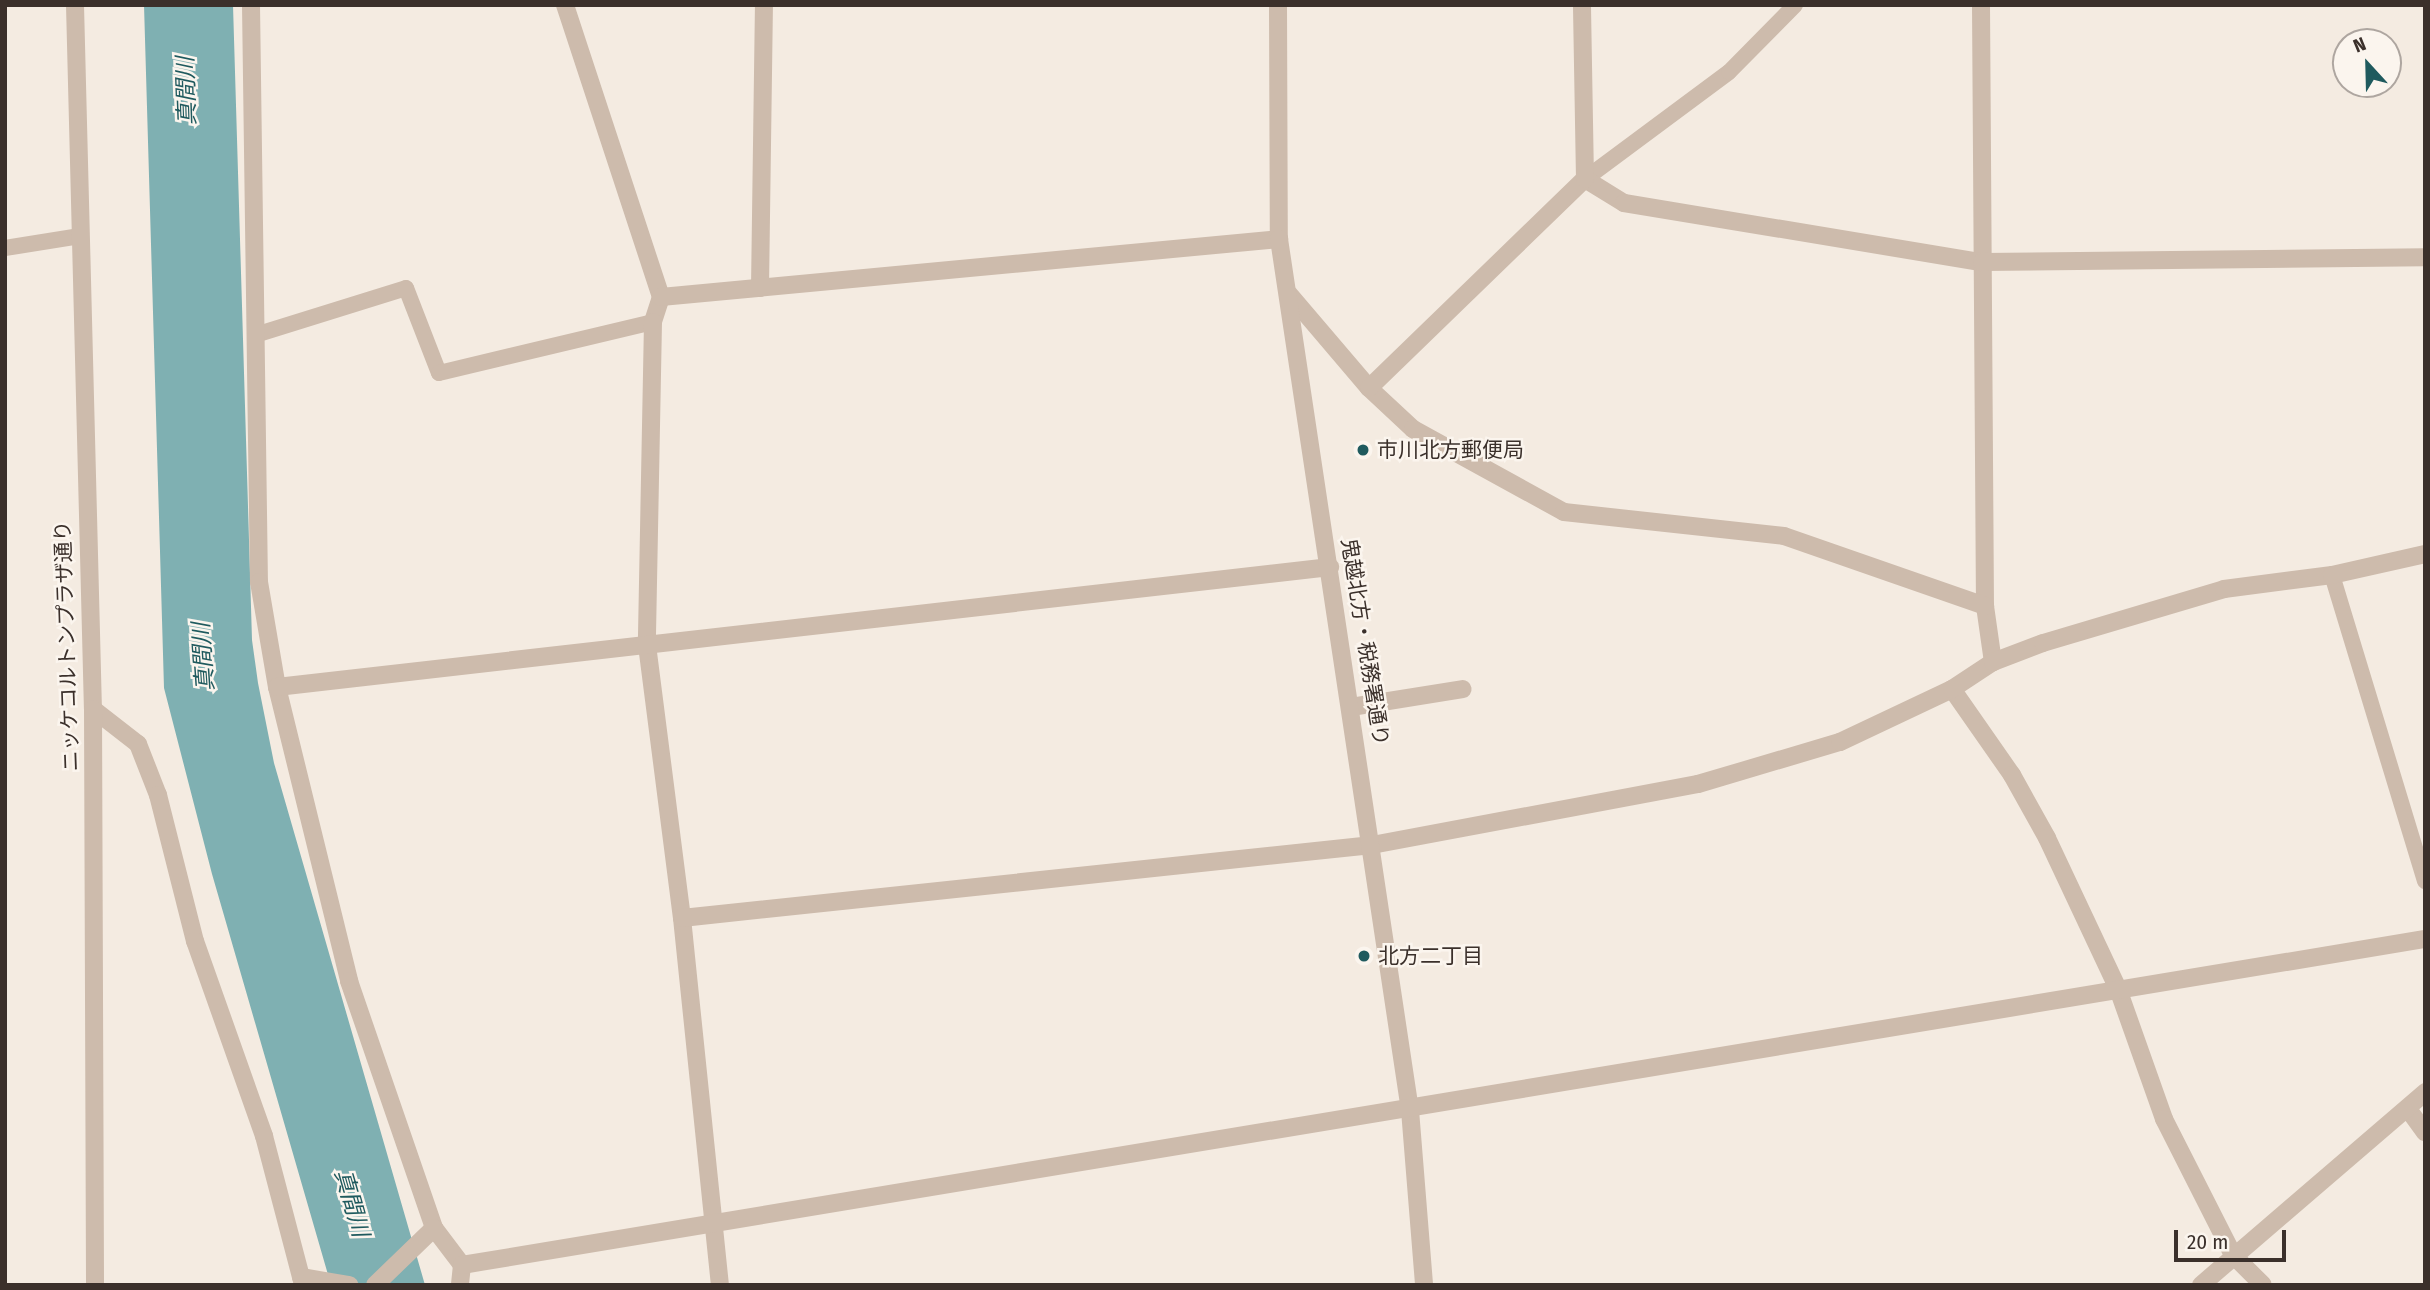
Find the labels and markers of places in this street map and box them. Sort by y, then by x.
place label: 市川北方郵便局 [1377,437,1524,463]
marker: 市川北方郵便局 [1355,442,1371,458]
place label: 北方二丁目 [1378,943,1483,969]
marker: 北方二丁目 [1356,948,1372,964]

